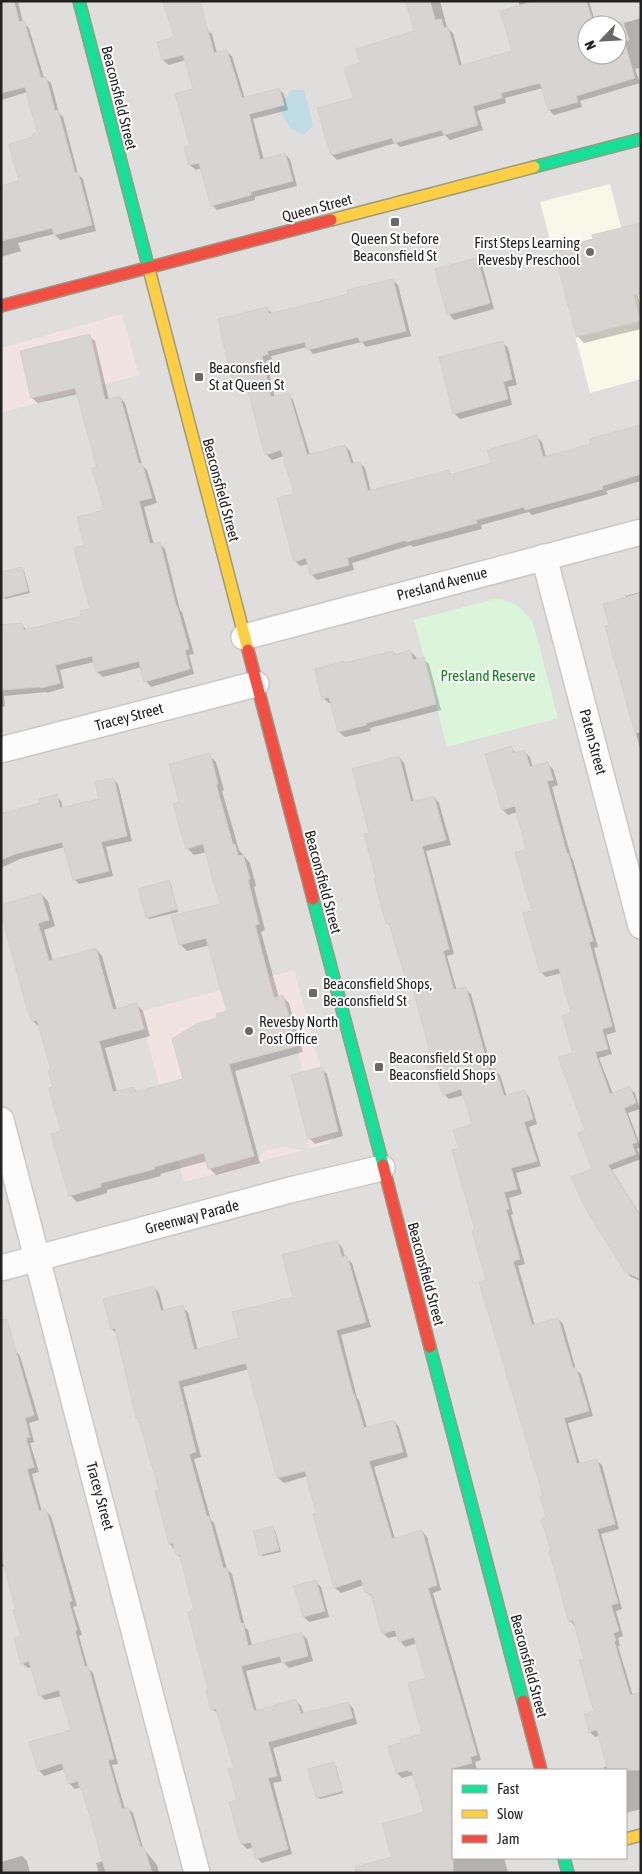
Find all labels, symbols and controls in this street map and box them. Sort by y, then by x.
north arrow [577,15,627,65]
text: N [581,38,599,53]
street label: Beaconsfield Street [98,44,141,152]
street label: Queen Street [280,190,354,225]
marker: Queen St before Beaconsfield St [389,216,401,228]
place label: Queen St before Beaconsfield St [351,230,439,264]
place label: First Steps Learning Revesby Preschool [474,234,581,268]
marker: First Steps Learning Revesby Preschool [584,246,596,258]
place label: Beaconsfield St at Queen St [209,359,285,393]
marker: Beaconsfield St at Queen St [193,371,205,383]
street label: Beaconsfield Street [200,436,243,543]
street label: Presland Avenue [395,563,489,604]
park label: Presland Reserve [441,667,536,684]
street label: Tracey Street [93,699,165,734]
street label: Paten Street [577,707,610,777]
street label: Beaconsfield Street [302,828,345,935]
place label: Beaconsfield Shops, Beaconsfield St [323,975,432,1009]
marker: Beaconsfield Shops, Beaconsfield St [307,987,319,999]
place label: Revesby North Post Office [259,1013,338,1047]
marker: Revesby North Post Office [243,1025,255,1037]
place label: Beaconsfield St opp Beaconsfield Shops [389,1049,496,1083]
marker: Beaconsfield St opp Beaconsfield Shops [373,1061,385,1073]
street label: Greenway Parade [143,1196,241,1237]
street label: Beaconsfield Street [405,1220,448,1327]
street label: Tracey Street [83,1460,118,1532]
street label: Beaconsfield Street [508,1612,551,1719]
legend [452,1769,627,1859]
text: Fast [497,1780,519,1797]
text: Slow [497,1805,523,1822]
text: Jam [497,1830,520,1847]

